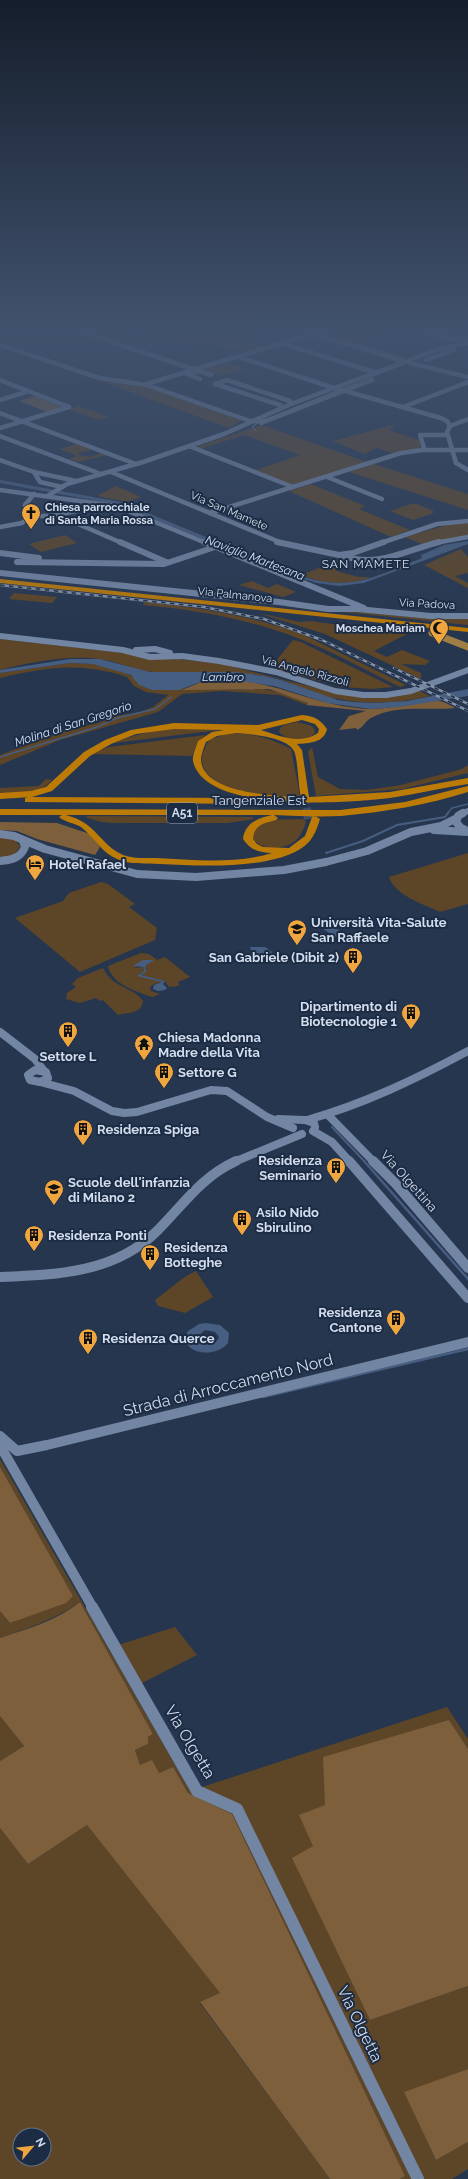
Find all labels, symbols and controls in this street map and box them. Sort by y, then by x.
street label: Via San Mamete [188,489,270,533]
place label: Chiesa parrocchiale di Santa Maria Rossa [45,501,153,527]
church icon: Chiesa parrocchiale di Santa Maria Rossa [20,502,42,530]
water label: Naviglio Martesana [203,533,307,583]
district label: SAN MAMETE [322,557,410,571]
street label: Via Palmanova [197,585,273,605]
street label: Via Padova [399,596,455,612]
mosque icon: Moschea Mariam [428,617,450,645]
place label: Moschea Mariam [336,622,425,635]
street label: Via Angelo Rizzoli [260,653,350,689]
water label: Lambro [202,670,244,684]
water label: Molina di San Gregorio [13,698,133,750]
street label: Tangenziale Est [212,793,307,808]
road number: A51 [167,803,197,823]
hotel icon: Hotel Rafael [24,853,46,881]
place label: Hotel Rafael [49,857,127,872]
place label: Università Vita-Salute San Raffaele [311,915,447,945]
school or university icon: Università Vita-Salute San Raffaele [286,918,308,946]
building icon: San Gabriele (Dibit 2) [342,946,364,974]
place label: San Gabriele (Dibit 2) [209,950,339,965]
place label: Dipartimento di Biotecnologie 1 [300,999,398,1029]
building icon: Dipartimento di Biotecnologie 1 [400,1002,422,1030]
building icon: Settore L [57,1020,79,1048]
place label: Chiesa Madonna Madre della Vita [158,1030,261,1060]
temple icon: Chiesa Madonna Madre della Vita [133,1033,155,1061]
place label: Settore L [40,1049,97,1064]
building icon: Settore G [153,1061,175,1089]
place label: Settore G [178,1065,237,1080]
building icon: Residenza Spiga [72,1118,94,1146]
place label: Residenza Spiga [97,1122,200,1137]
street label: Via Olgettina [378,1147,440,1215]
place label: Residenza Seminario [258,1153,323,1183]
building icon: Residenza Seminario [325,1156,347,1184]
place label: Scuole dell'infanzia di Milano 2 [68,1175,191,1205]
school or university icon: Scuole dell'infanzia di Milano 2 [43,1178,65,1206]
place label: Asilo Nido Sbirulino [256,1205,319,1235]
building icon: Asilo Nido Sbirulino [231,1208,253,1236]
building icon: Residenza Ponti [23,1224,45,1252]
place label: Residenza Ponti [48,1228,147,1243]
place label: Residenza Botteghe [164,1240,228,1270]
building icon: Residenza Botteghe [139,1243,161,1271]
place label: Residenza Cantone [318,1305,383,1335]
building icon: Residenza Cantone [385,1308,407,1336]
building icon: Residenza Querce [77,1327,99,1355]
place label: Residenza Querce [102,1331,215,1346]
street label: Strada di Arroccamento Nord [121,1350,335,1420]
street label: Via Olgetta [161,1702,219,1782]
street label: Via Olgetta [333,1983,387,2065]
north arrow [12,2127,52,2167]
text: N [33,2136,48,2149]

